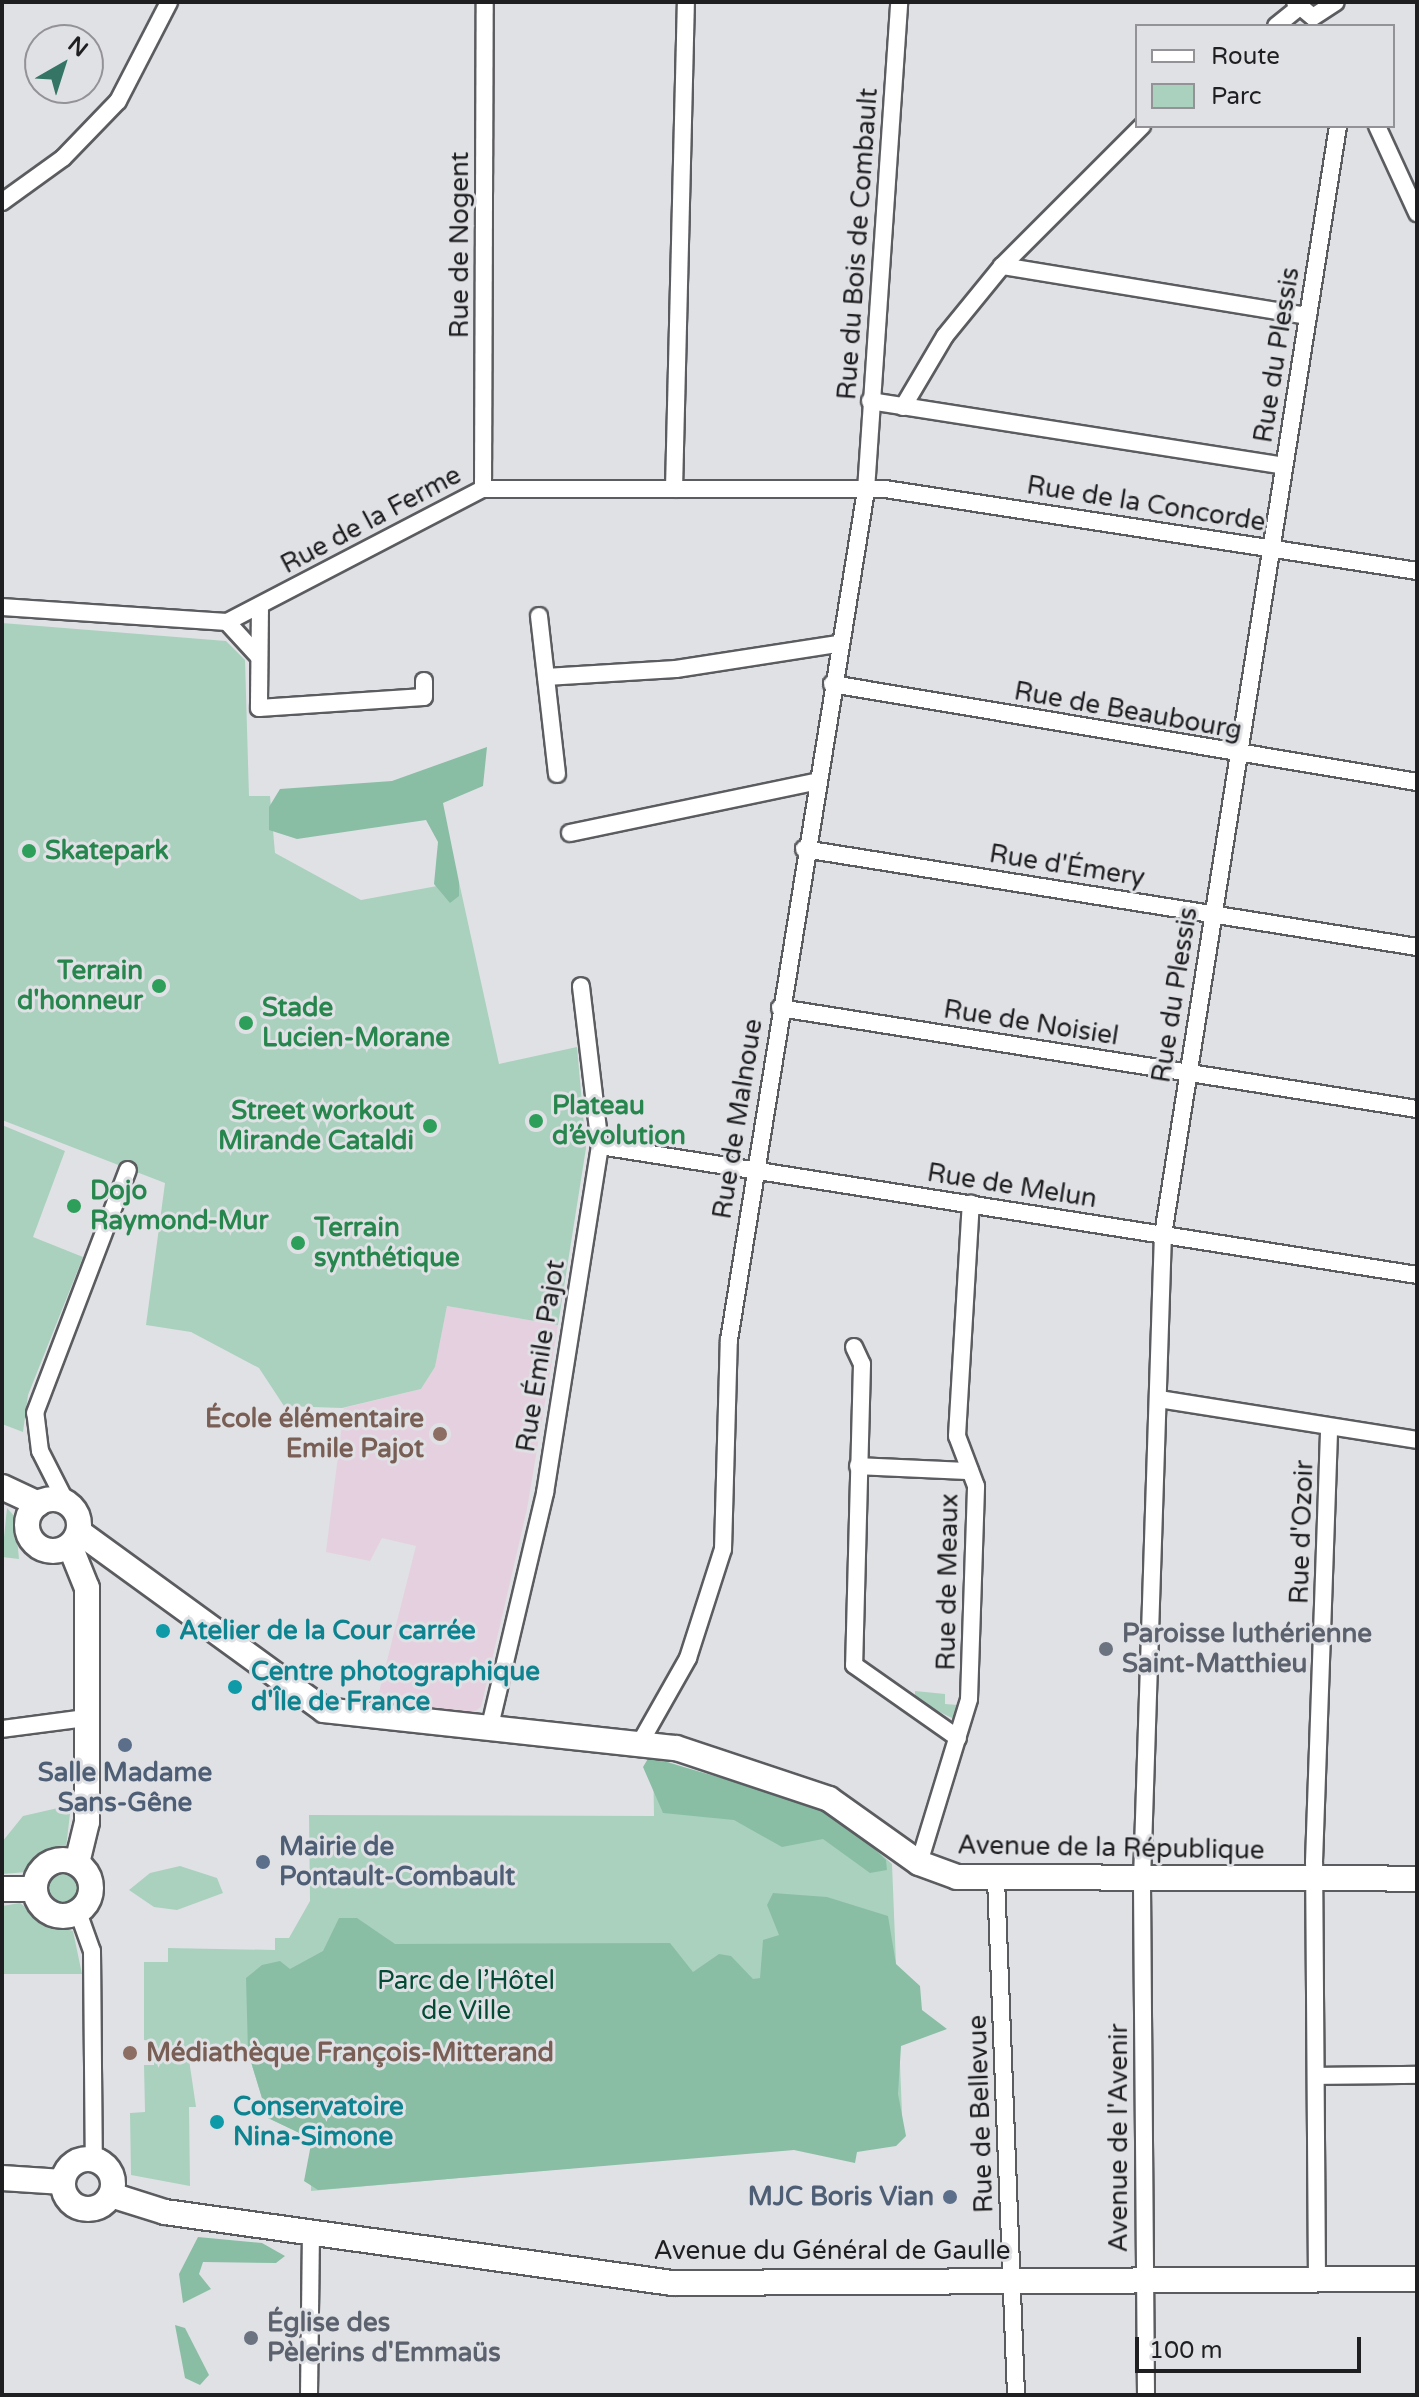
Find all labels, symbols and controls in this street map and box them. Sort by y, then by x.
north arrow [24,24,104,104]
legend [1135,24,1395,128]
text: N [63,31,93,63]
text: Route [1211,42,1280,71]
text: Parc [1211,82,1262,111]
street label: Rue du Bois de Combault [832,87,884,401]
street label: Rue de Nogent [444,152,476,338]
street label: Rue du Plessis [1248,265,1306,445]
street label: Rue de la Ferme [276,459,466,581]
street label: Rue de la Concorde [1024,470,1268,538]
street label: Rue de Beaubourg [1012,676,1244,746]
place label: Skatepark [45,835,169,867]
street label: Rue d'Émery [987,838,1147,894]
marker: Skatepark [20,842,38,860]
street label: Rue du Plessis [1146,905,1204,1085]
place label: Terrain d'honneur [17,955,143,1016]
marker: Terrain d'honneur [150,977,168,995]
place label: Stade Lucien-Morane [262,992,450,1054]
street label: Rue de Noisiel [941,994,1121,1052]
marker: Stade Lucien-Morane [237,1014,255,1032]
street label: Rue de Malnoue [707,1017,769,1221]
place label: Plateau d’évolution [552,1090,686,1152]
place label: Street workout Mirande Cataldi [218,1095,414,1156]
marker: Plateau d’évolution [527,1112,545,1130]
marker: Street workout Mirande Cataldi [421,1117,439,1135]
street label: Rue de Melun [925,1157,1099,1215]
place label: Dojo Raymond-Mur [90,1175,268,1236]
marker: Dojo Raymond-Mur [65,1197,83,1215]
place label: Terrain synthétique [314,1212,460,1274]
marker: Terrain synthétique [289,1234,307,1252]
street label: Rue Émile Pajot [510,1258,572,1454]
place label: École élémentaire Emile Pajot [205,1403,424,1464]
marker: École élémentaire Emile Pajot [431,1425,449,1443]
street label: Rue d'Ozoir [1284,1459,1320,1605]
street label: Rue de Meaux [931,1493,965,1671]
place label: Atelier de la Cour carrée [179,1615,476,1647]
place label: Paroisse luthérienne Saint-Matthieu [1122,1618,1372,1680]
marker: Atelier de la Cour carrée [154,1622,172,1640]
marker: Paroisse luthérienne Saint-Matthieu [1097,1640,1115,1658]
place label: Centre photographique d'Île de France [251,1656,540,1718]
marker: Centre photographique d'Île de France [226,1678,244,1696]
marker: Salle Madame Sans-Gêne [116,1736,134,1754]
place label: Salle Madame Sans-Gêne [38,1757,212,1818]
street label: Avenue de la République [957,1830,1265,1866]
place label: Mairie de Pontault-Combault [279,1831,515,1892]
marker: Mairie de Pontault-Combault [254,1853,272,1871]
park label: Parc de l’Hôtel de Ville [377,1965,555,2026]
street label: Rue de Bellevue [962,2014,1000,2214]
street label: Avenue de l'Avenir [1103,2024,1135,2252]
place label: Médiathèque François-Mitterand [146,2037,554,2069]
marker: Médiathèque François-Mitterand [121,2044,139,2062]
place label: Conservatoire Nina-Simone [233,2091,404,2152]
marker: Conservatoire Nina-Simone [208,2113,226,2131]
place label: MJC Boris Vian [748,2181,934,2213]
marker: MJC Boris Vian [941,2188,959,2206]
street label: Avenue du Général de Gaulle [653,2235,1011,2267]
place label: Église des Pèlerins d'Emmaüs [267,2307,501,2368]
scale bar [1139,2321,1365,2371]
marker: Église des Pèlerins d'Emmaüs [242,2329,260,2347]
text: 100 m [1149,2336,1223,2365]

